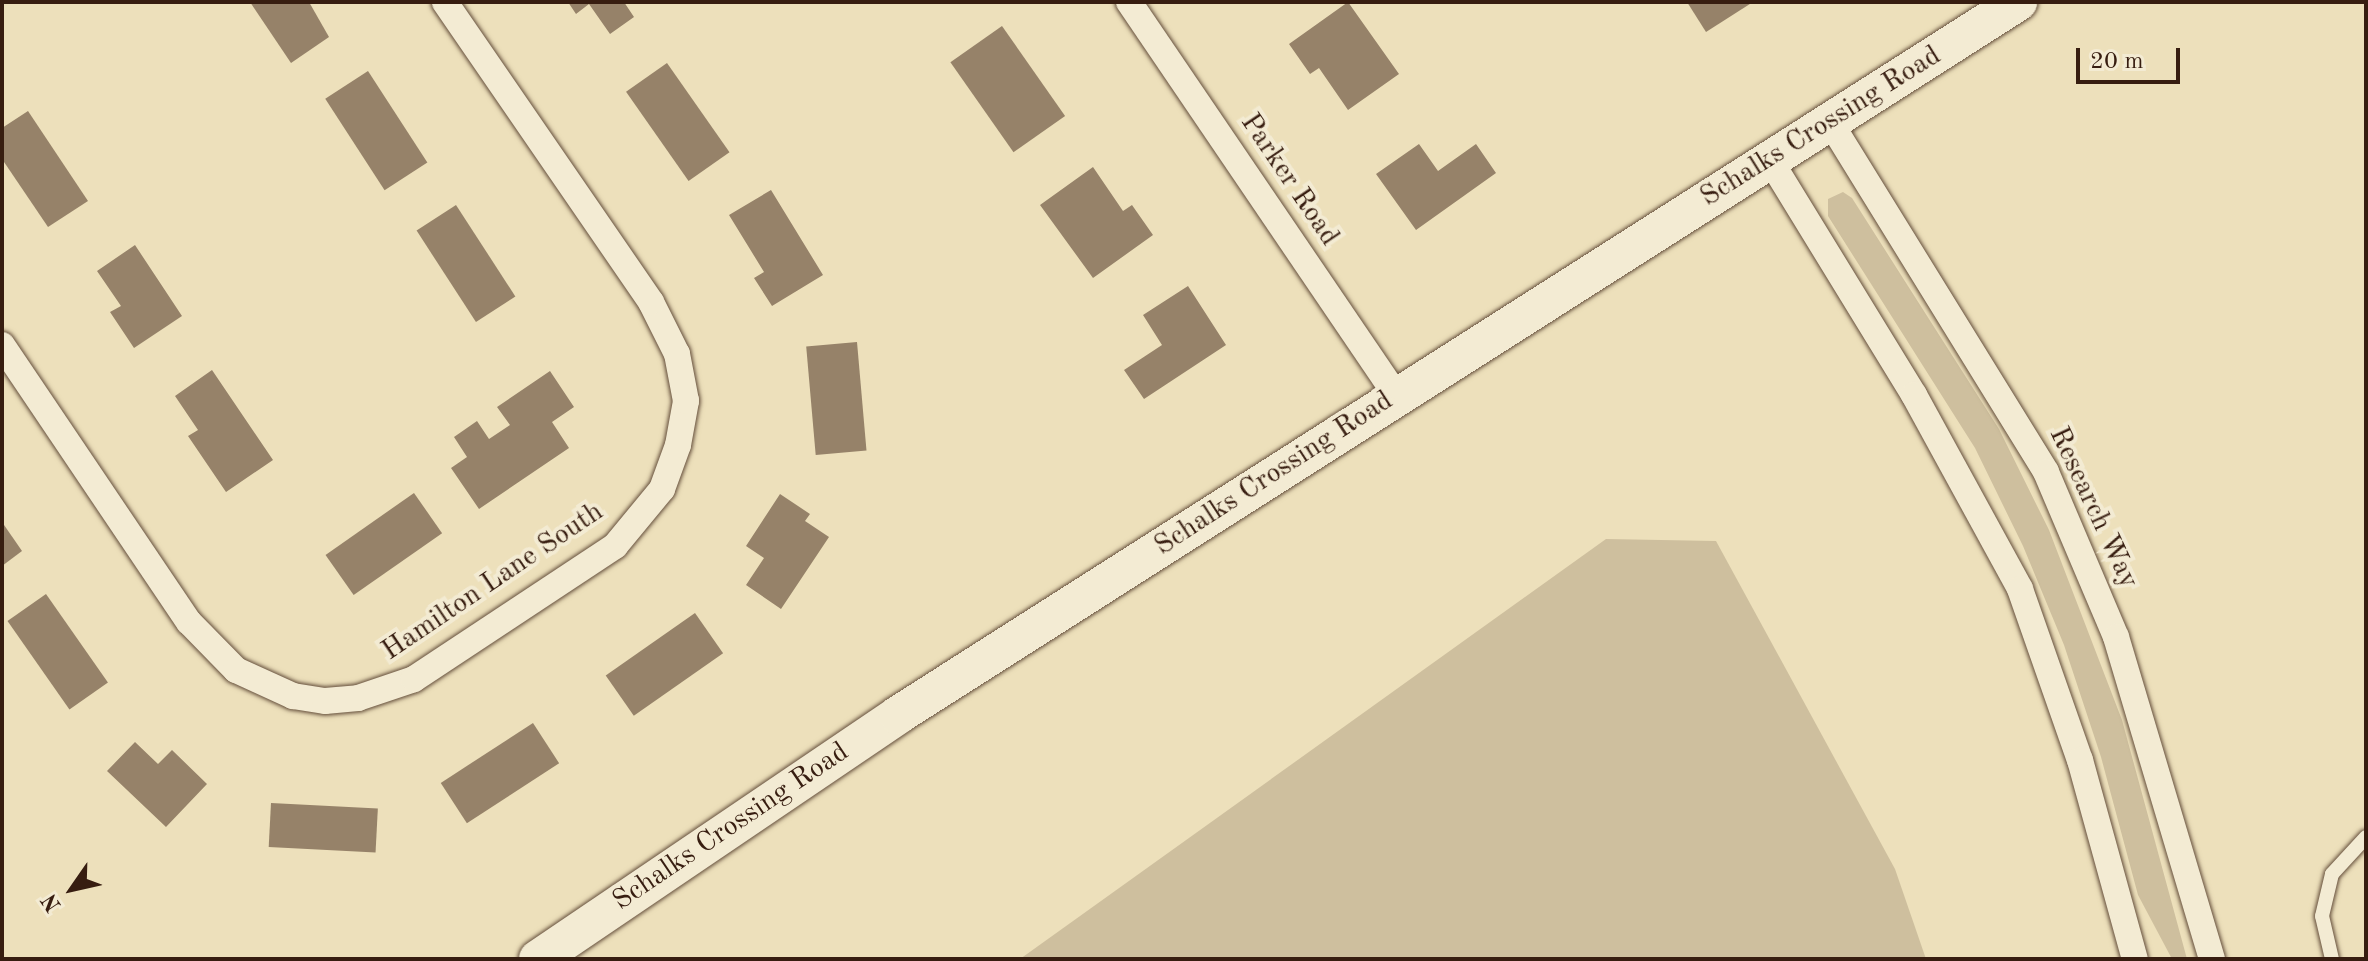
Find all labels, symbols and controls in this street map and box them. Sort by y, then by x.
scale bar [2080,32,2184,82]
street label: Schalks Crossing Road [1695,39,1947,215]
text: 20 m [2090,50,2144,74]
street label: Parker Road [1232,107,1346,253]
street label: Schalks Crossing Road [1149,384,1399,564]
street label: Research Way [2041,422,2145,594]
street label: Hamilton Lane South [376,496,610,668]
street label: Schalks Crossing Road [607,736,855,918]
north arrow [32,849,112,929]
text: N [38,889,66,916]

